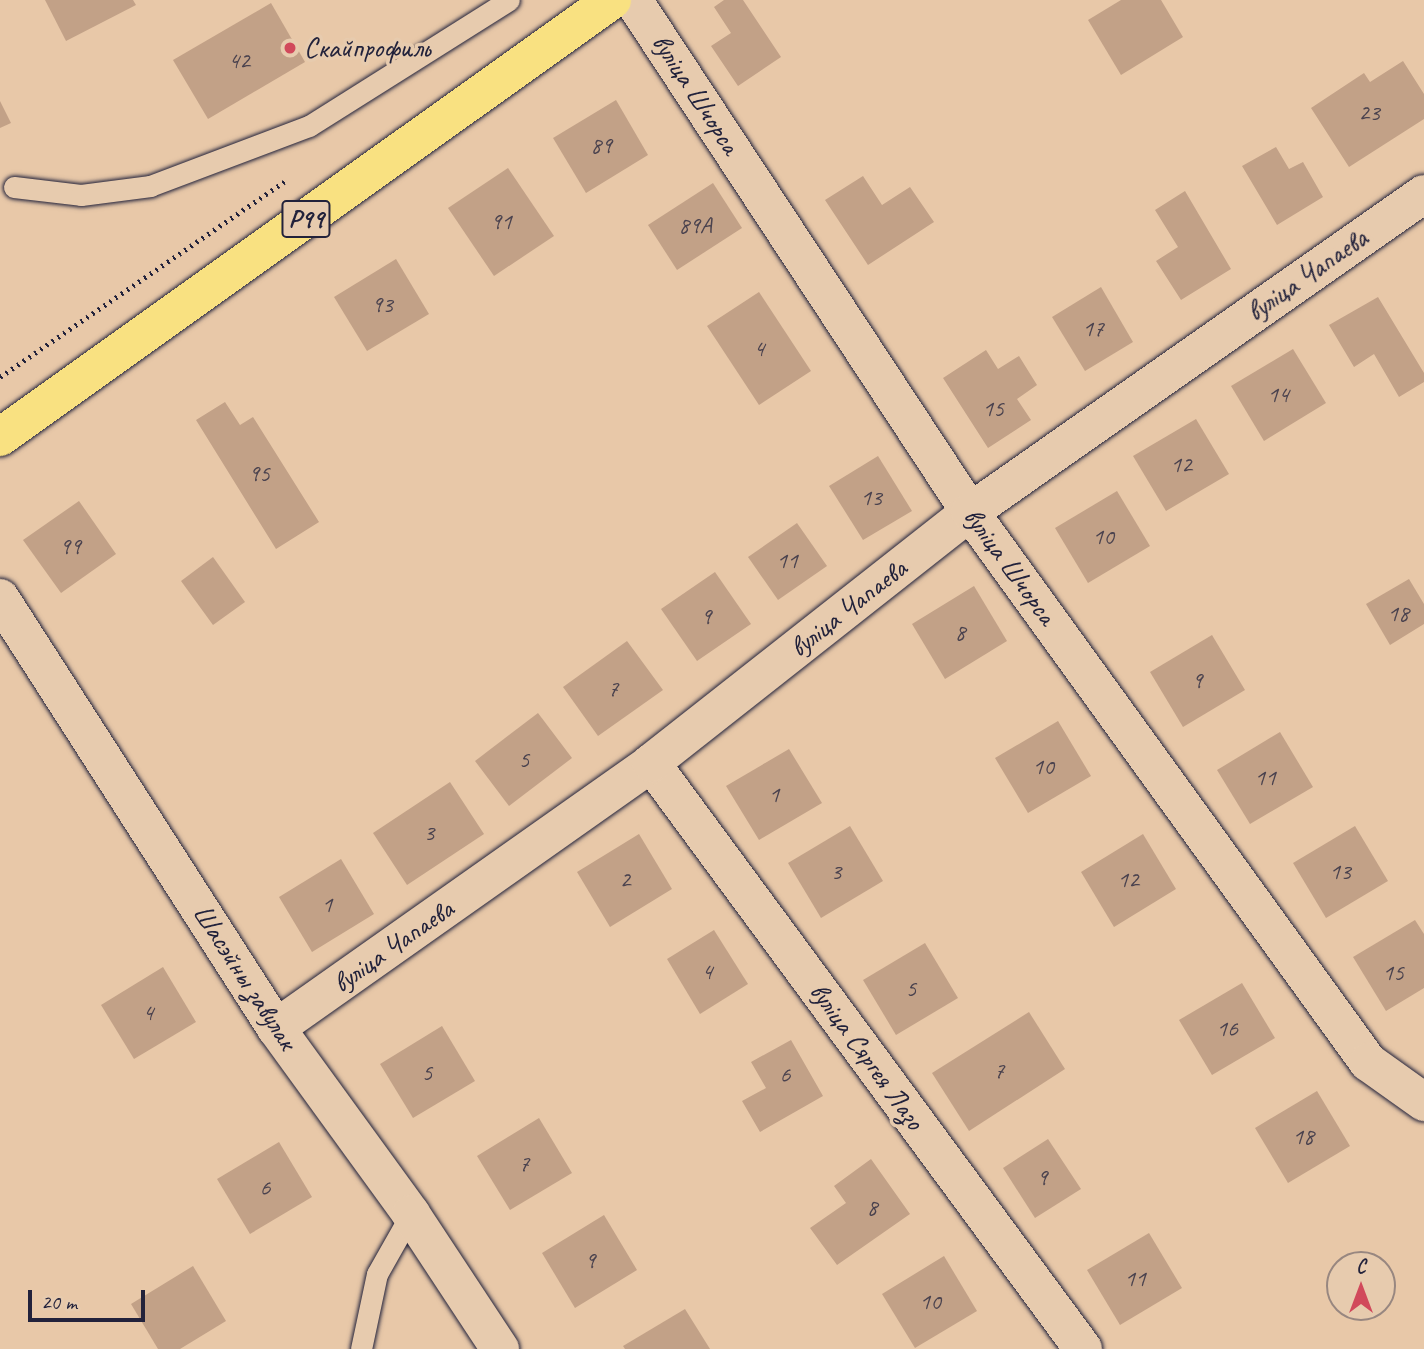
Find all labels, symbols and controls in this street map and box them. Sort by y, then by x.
street label: вуліца Шчорса [645,28,747,160]
place label: Скайпрофиль [304,31,430,65]
marker: Скайпрофиль [282,40,298,56]
house number: 42 [228,47,250,75]
house number: 23 [1358,99,1380,127]
house number: 89 [590,132,612,160]
road number: Р99 [280,196,332,242]
house number: 91 [490,208,512,236]
house number: 89А [678,212,712,240]
street label: вуліца Чапаева [1240,221,1374,329]
house number: 93 [371,291,393,319]
house number: 17 [1082,315,1104,343]
house number: 4 [754,335,764,363]
house number: 14 [1267,381,1289,409]
house number: 15 [982,395,1004,423]
house number: 12 [1170,451,1192,479]
house number: 95 [248,460,270,488]
house number: 13 [860,484,882,512]
street label: вуліца Шчорса [956,501,1064,631]
house number: 10 [1092,523,1114,551]
house number: 99 [59,533,81,561]
house number: 11 [776,547,798,575]
street label: вуліца Чапаева [782,552,914,664]
house number: 18 [1387,600,1409,628]
house number: 9 [701,603,711,631]
house number: 8 [955,619,965,647]
house number: 9 [1192,667,1202,695]
house number: 7 [608,675,618,703]
house number: 5 [519,746,529,774]
house number: 10 [1032,753,1054,781]
house number: 11 [1254,764,1276,792]
house number: 1 [769,781,779,809]
house number: 3 [424,819,434,847]
house number: 3 [831,858,841,886]
house number: 13 [1329,858,1351,886]
house number: 2 [620,866,630,894]
house number: 12 [1117,866,1139,894]
house number: 1 [322,891,332,919]
street label: вуліца Чапаева [326,892,460,1000]
street label: Шасэйны завулак [186,898,304,1056]
house number: 4 [702,958,712,986]
house number: 15 [1382,959,1404,987]
street label: вуліца Сяргея Лазо [802,975,932,1137]
house number: 5 [906,975,916,1003]
house number: 4 [143,999,153,1027]
house number: 16 [1216,1015,1238,1043]
house number: 7 [994,1057,1004,1085]
house number: 5 [422,1059,432,1087]
house number: 6 [780,1061,790,1089]
house number: 18 [1292,1123,1314,1151]
house number: 7 [519,1150,529,1178]
house number: 9 [1037,1164,1047,1192]
house number: 6 [260,1174,270,1202]
house number: 8 [867,1194,877,1222]
house number: 9 [585,1247,595,1275]
north arrow [1326,1251,1396,1321]
text: С [1356,1255,1366,1279]
house number: 11 [1124,1265,1146,1293]
scale bar [32,1276,149,1320]
house number: 10 [919,1288,941,1316]
text: 20 m [41,1289,77,1315]

